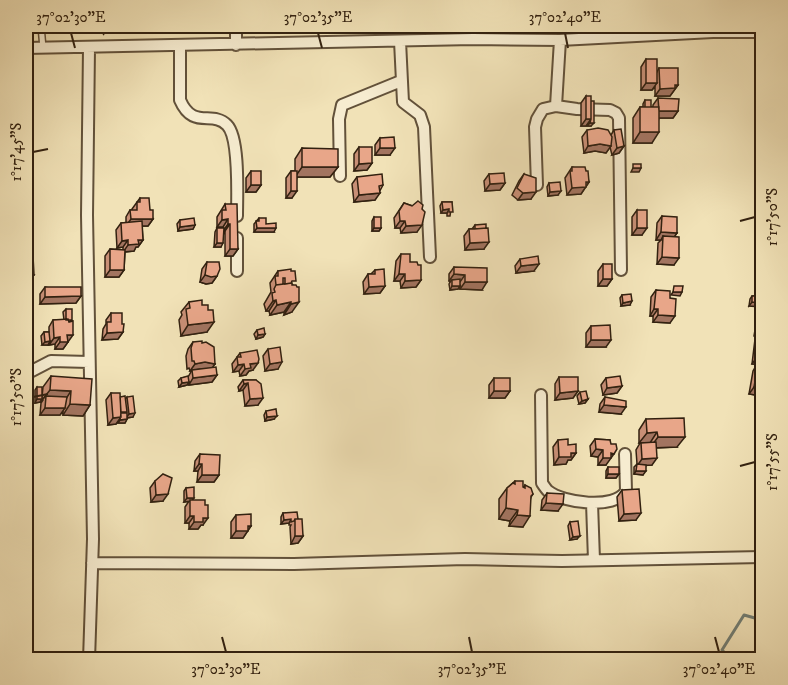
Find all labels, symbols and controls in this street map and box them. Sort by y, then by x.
text: 37°02'30"E [36,8,106,27]
text: 37°02'35"E [284,8,353,27]
text: 37°02'40"E [529,8,602,27]
text: 1°17'45"S [7,122,26,181]
text: 1°17'50"S [763,188,782,246]
text: 1°17'50"S [7,368,26,426]
text: 1°17'55"S [763,433,782,491]
text: 37°02'30"E [191,660,261,679]
text: 37°02'35"E [438,660,507,679]
text: 37°02'40"E [683,660,756,679]

